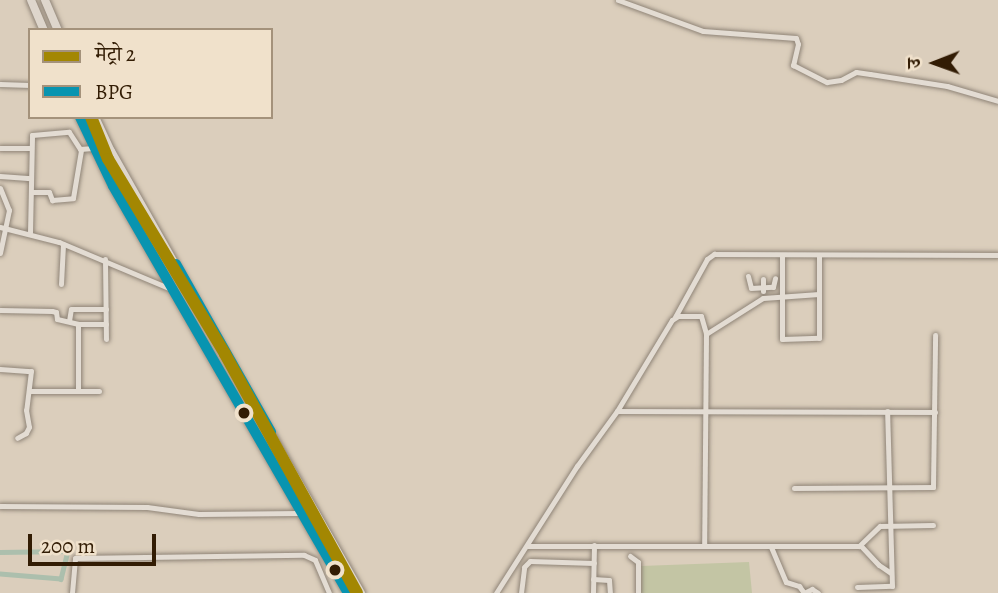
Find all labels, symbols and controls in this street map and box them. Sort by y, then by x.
legend [28,28,273,119]
north arrow [900,28,970,98]
text: मेट्रो 2 [95,40,136,68]
text: उ [901,58,927,68]
text: BPG [95,78,133,106]
unlabelled marker [237,406,251,420]
scale bar [32,520,159,564]
text: 200 m [41,532,95,560]
unlabelled marker [328,563,342,577]

